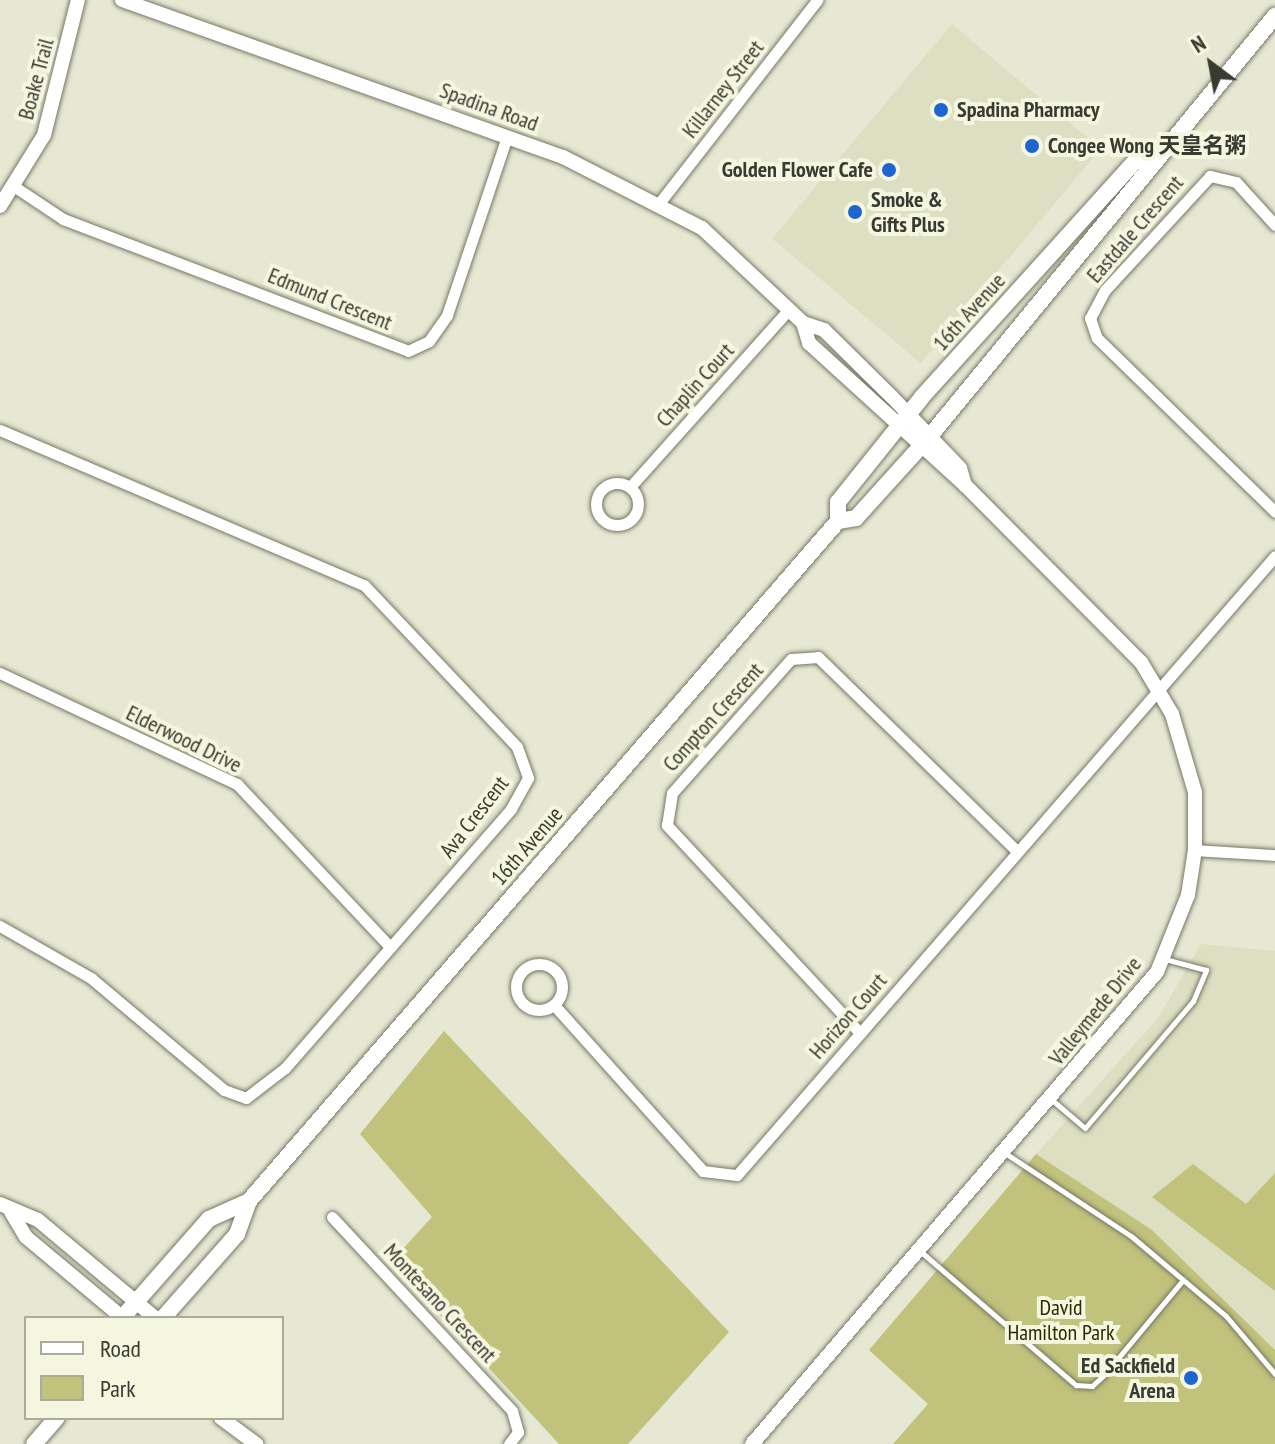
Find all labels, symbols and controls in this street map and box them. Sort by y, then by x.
north arrow [1171,24,1251,104]
text: N [1186,29,1211,59]
street label: Boake Trail [12,35,60,123]
street label: Killarney Street [676,35,770,143]
street label: Spadina Road [436,77,542,137]
place label: Spadina Pharmacy [957,97,1100,123]
marker: Spadina Pharmacy [932,101,950,119]
place label: Congee Wong 天皇名粥 [1048,133,1247,159]
marker: Congee Wong 天皇名粥 [1023,137,1041,155]
place label: Golden Flower Cafe [721,157,873,183]
marker: Golden Flower Cafe [880,161,898,179]
street label: Eastdale Crescent [1081,170,1189,288]
place label: Smoke & Gifts Plus [871,186,945,238]
marker: Smoke & Gifts Plus [846,203,864,221]
street label: Edmund Crescent [264,262,396,336]
street label: 16th Avenue [927,268,1011,356]
street label: Chaplin Court [651,338,739,432]
street label: Compton Crescent [657,657,769,777]
street label: Elderwood Drive [122,700,246,778]
street label: Ava Crescent [434,771,514,863]
street label: 16th Avenue [486,801,568,891]
street label: Valleymede Drive [1043,951,1147,1071]
street label: Horizon Court [804,968,892,1064]
street label: Montesano Crescent [378,1238,502,1368]
park label: David Hamilton Park [1007,1294,1115,1346]
legend [24,1316,284,1420]
text: Road [100,1333,141,1364]
place label: Ed Sackfield Arena [1081,1352,1175,1404]
marker: Ed Sackfield Arena [1182,1369,1200,1387]
text: Park [100,1373,136,1404]

